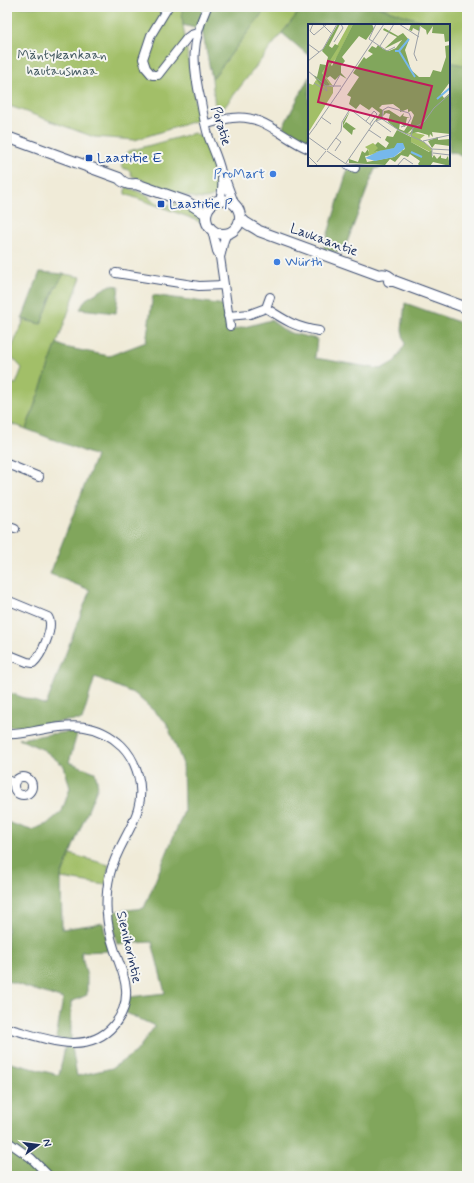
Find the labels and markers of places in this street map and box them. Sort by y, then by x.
place label: Laastitie E [97,149,162,167]
marker: Laastitie E [84,153,94,163]
place label: ProMart [214,165,265,183]
marker: ProMart [268,169,278,179]
place label: Laastitie P [169,195,233,213]
marker: Laastitie P [156,199,166,209]
place label: Würth [285,253,323,271]
marker: Würth [272,257,282,267]

